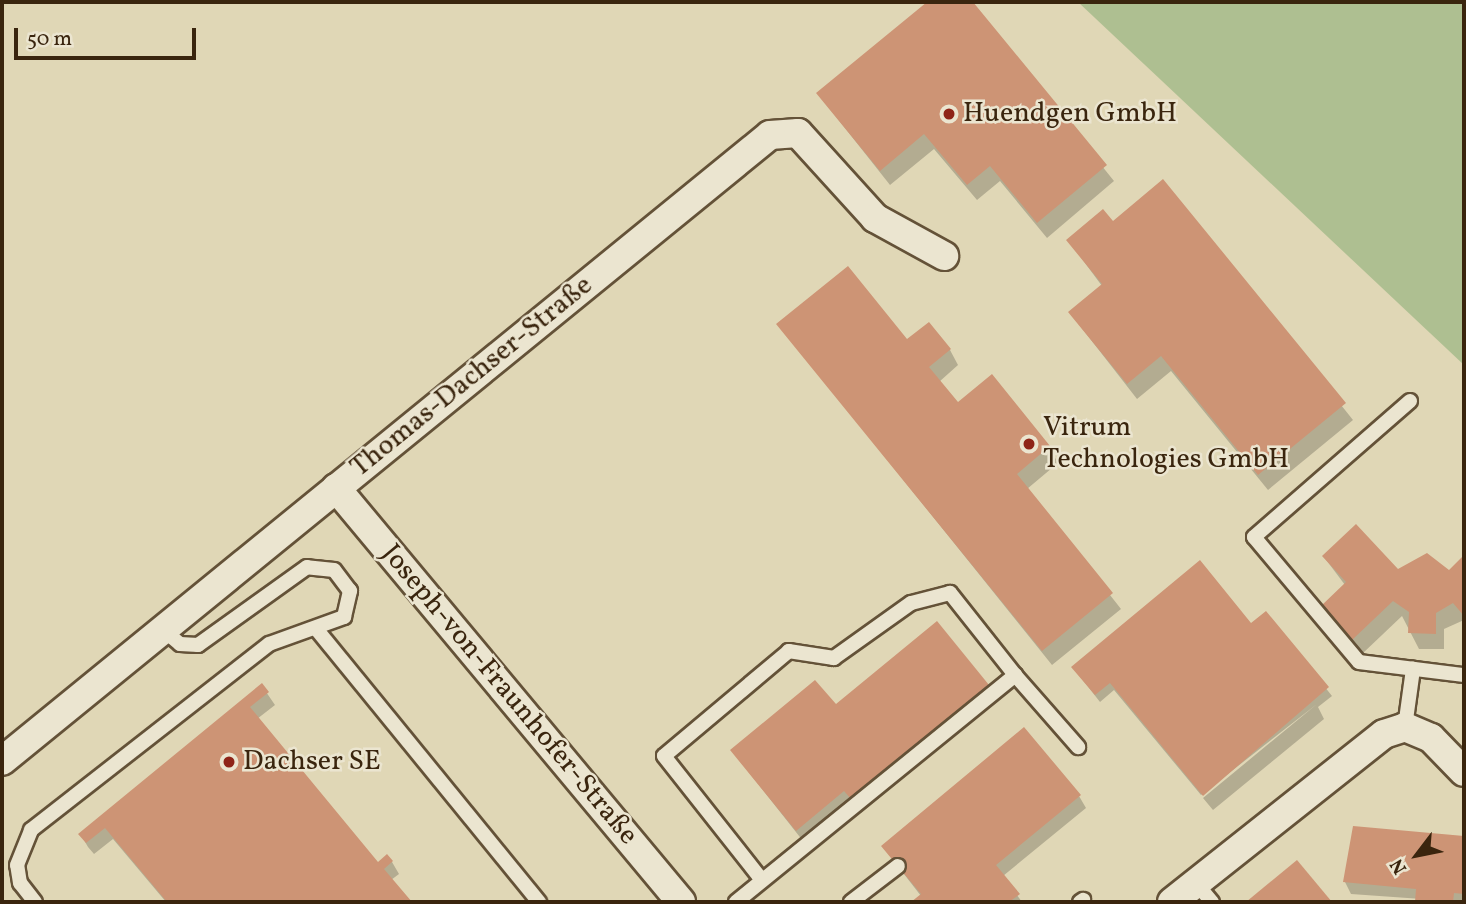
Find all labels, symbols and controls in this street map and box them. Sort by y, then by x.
scale bar [18,14,200,58]
text: 50 m [27,25,72,54]
place label: Huendgen GmbH [963,97,1177,131]
marker: Huendgen GmbH [941,106,957,122]
street label: Thomas-Dachser-Straße [344,269,600,485]
place label: Vitrum Technologies GmbH [1043,411,1289,477]
marker: Vitrum Technologies GmbH [1021,436,1037,452]
street label: Joseph-von-Fraunhofer-Straße [373,538,645,852]
place label: Dachser SE [243,745,381,779]
marker: Dachser SE [221,754,237,770]
north arrow [1382,820,1452,890]
text: N [1385,853,1414,879]

